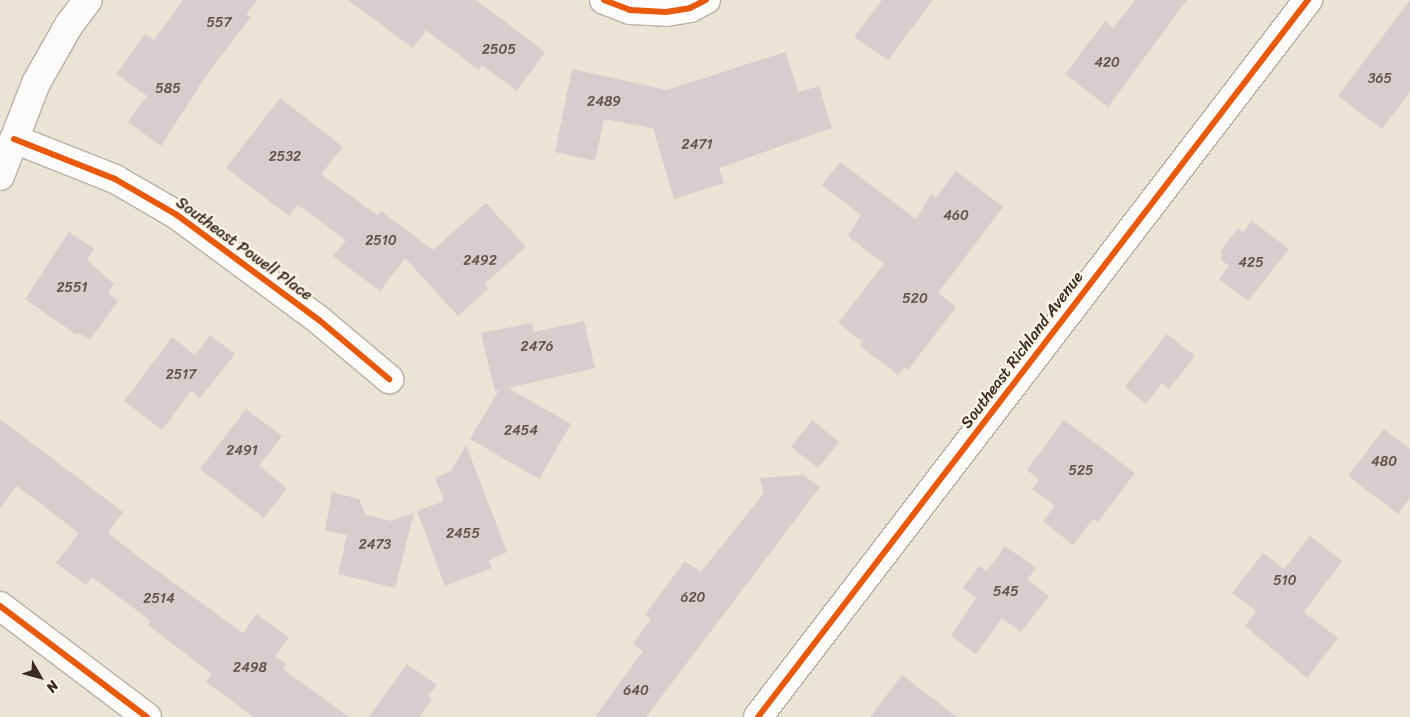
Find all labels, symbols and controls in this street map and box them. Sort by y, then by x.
house number: 557 [206,15,232,31]
house number: 2505 [482,42,516,58]
house number: 420 [1094,55,1120,71]
house number: 365 [1368,71,1392,87]
house number: 585 [155,81,181,97]
house number: 2489 [587,94,621,110]
house number: 2471 [682,137,712,153]
house number: 2532 [269,149,301,165]
street label: Southeast Powell Place [172,193,316,305]
house number: 460 [943,208,969,224]
house number: 2510 [365,233,397,249]
house number: 2492 [463,253,497,269]
house number: 425 [1238,255,1264,271]
street label: Southeast Richland Avenue [957,268,1087,432]
house number: 2551 [56,280,88,296]
house number: 520 [902,291,928,307]
house number: 2476 [521,339,553,355]
house number: 2517 [166,367,196,383]
house number: 2454 [504,423,538,439]
house number: 2491 [226,443,258,459]
house number: 480 [1371,454,1397,470]
house number: 525 [1068,463,1094,479]
house number: 2455 [446,526,480,542]
house number: 2473 [359,537,391,553]
house number: 510 [1273,573,1297,589]
house number: 545 [993,584,1019,600]
house number: 620 [681,590,705,606]
house number: 2514 [143,591,175,607]
north arrow [15,652,65,702]
house number: 2498 [233,660,267,676]
text: N [39,675,65,698]
house number: 640 [623,683,649,699]

